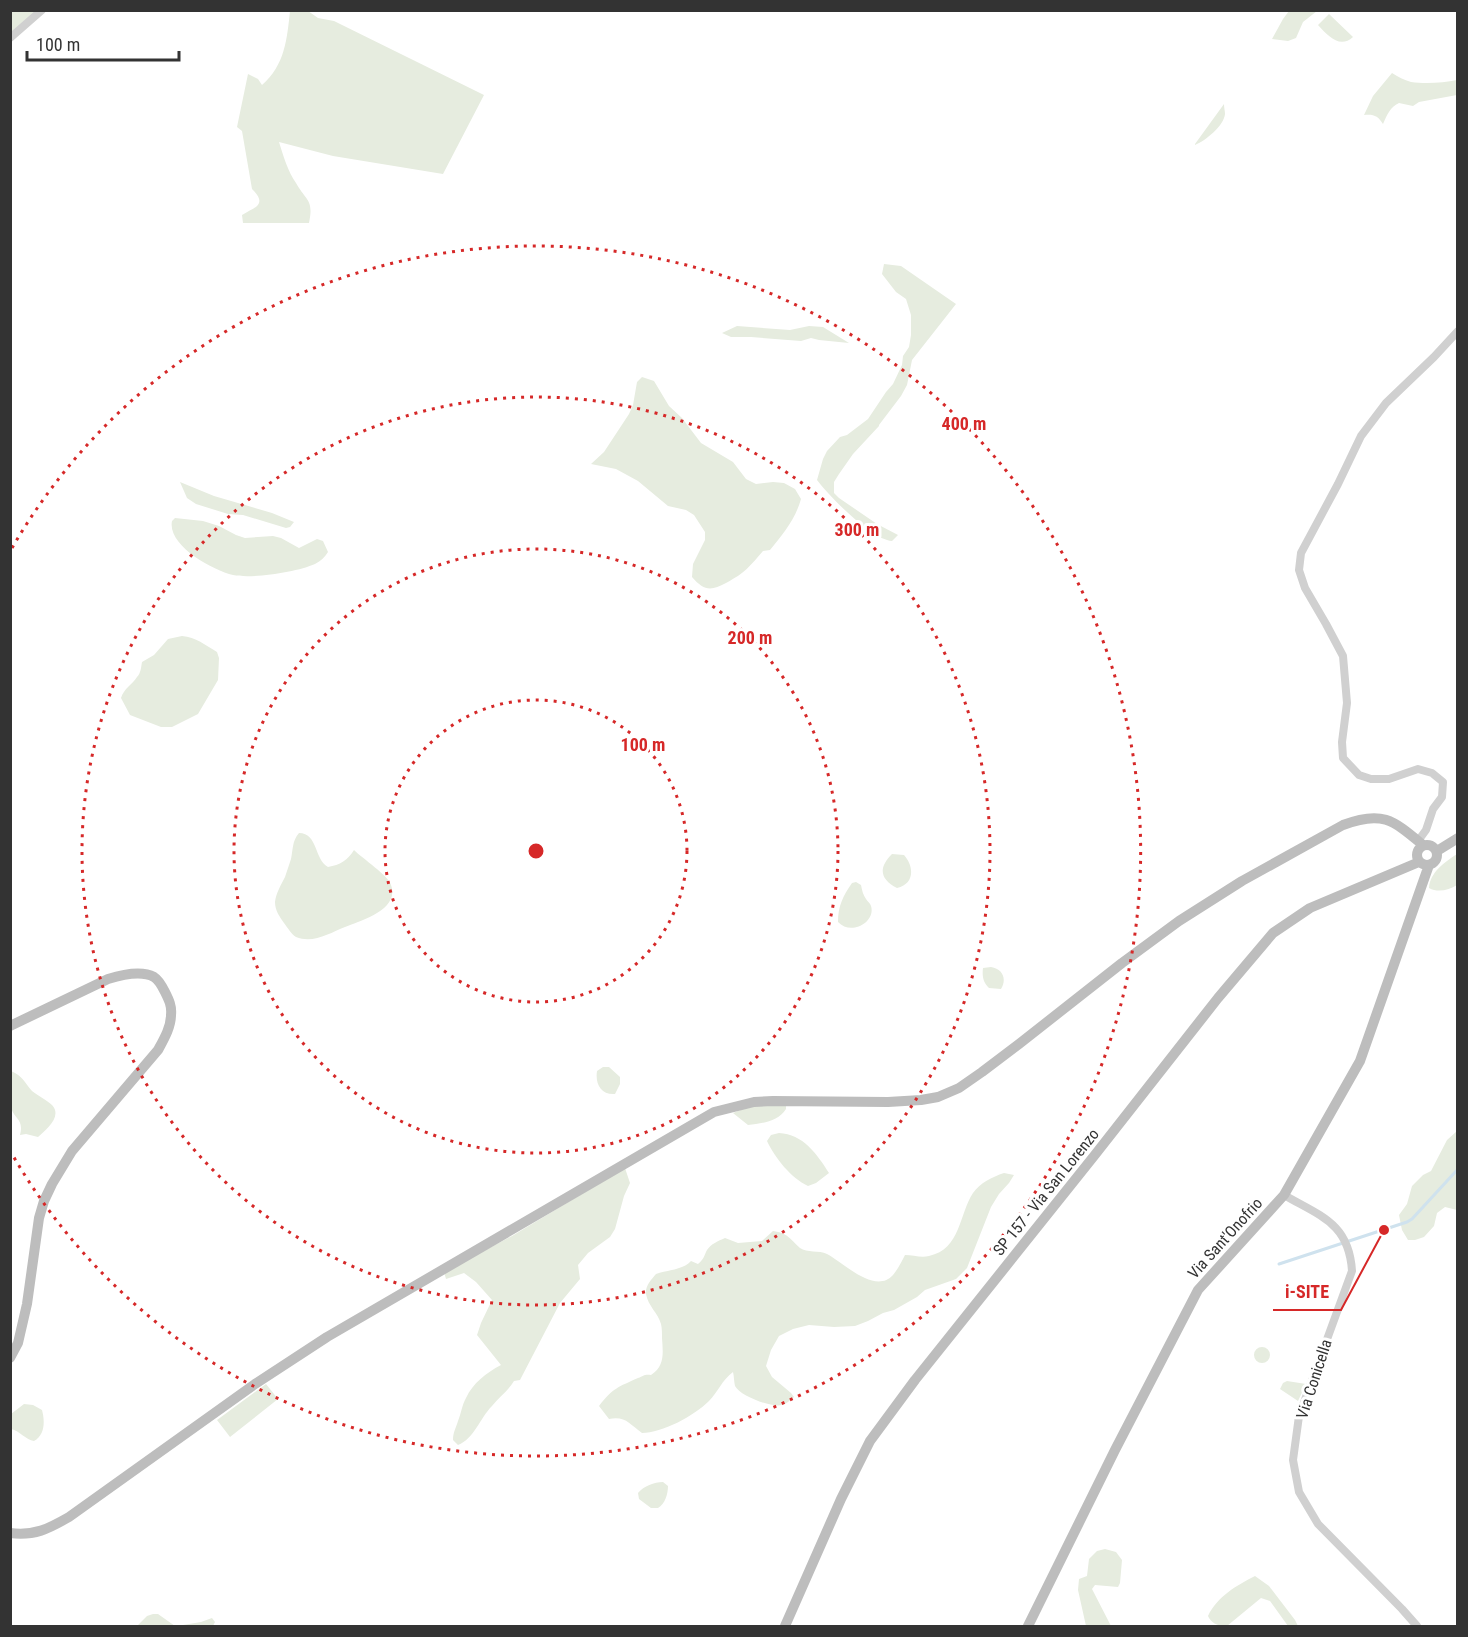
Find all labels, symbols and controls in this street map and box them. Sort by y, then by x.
scale bar [27,24,178,62]
text: 100 m [36,34,80,55]
text: 400 m [942,413,986,434]
text: 300 m [835,519,879,540]
text: 200 m [728,627,772,648]
text: 100 m [621,734,665,755]
centre of rings [526,841,546,861]
street label: SP 157 - Via San Lorenzo [989,1125,1103,1259]
street label: Via Sant'Onofrio [1184,1194,1266,1282]
callout: i-SITE [1273,1274,1341,1310]
text: i-SITE [1285,1281,1329,1302]
street label: Via Conicella [1292,1337,1336,1421]

